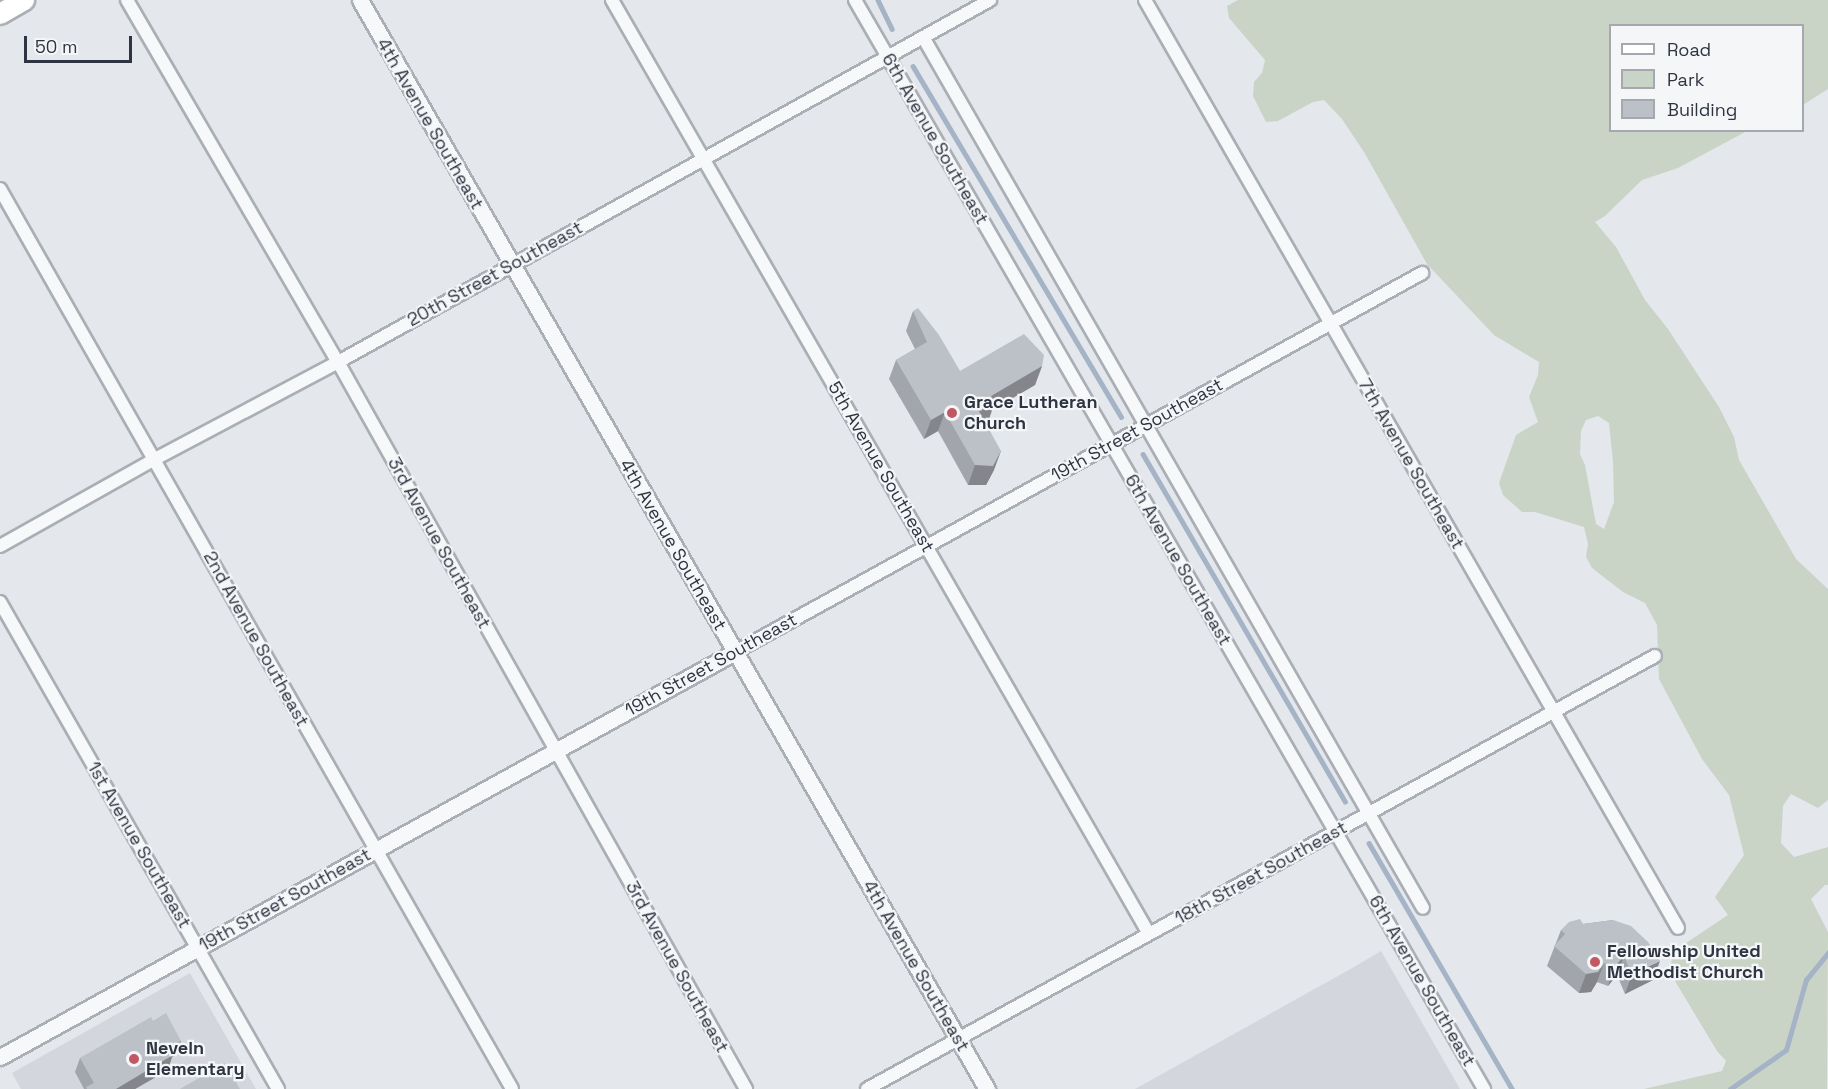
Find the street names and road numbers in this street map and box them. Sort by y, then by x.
street label: 4th Avenue Southeast [372,34,488,214]
street label: 6th Avenue Southeast [877,50,993,228]
street label: 20th Street Southeast [404,217,586,331]
street label: 19th Street Southeast [1047,374,1227,486]
street label: 7th Avenue Southeast [1353,375,1469,553]
street label: 5th Avenue Southeast [823,378,939,556]
street label: 3rd Avenue Southeast [383,453,495,633]
street label: 4th Avenue Southeast [615,455,731,635]
street label: 6th Avenue Southeast [1120,471,1236,649]
street label: 2nd Avenue Southeast [199,547,313,731]
street label: 19th Street Southeast [621,609,801,721]
street label: 1st Avenue Southeast [82,758,196,932]
street label: 18th Street Southeast [1171,817,1351,929]
street label: 19th Street Southeast [195,844,375,956]
street label: 4th Avenue Southeast [858,876,974,1056]
street label: 3rd Avenue Southeast [621,877,733,1057]
street label: 6th Avenue Southeast [1364,892,1480,1070]

